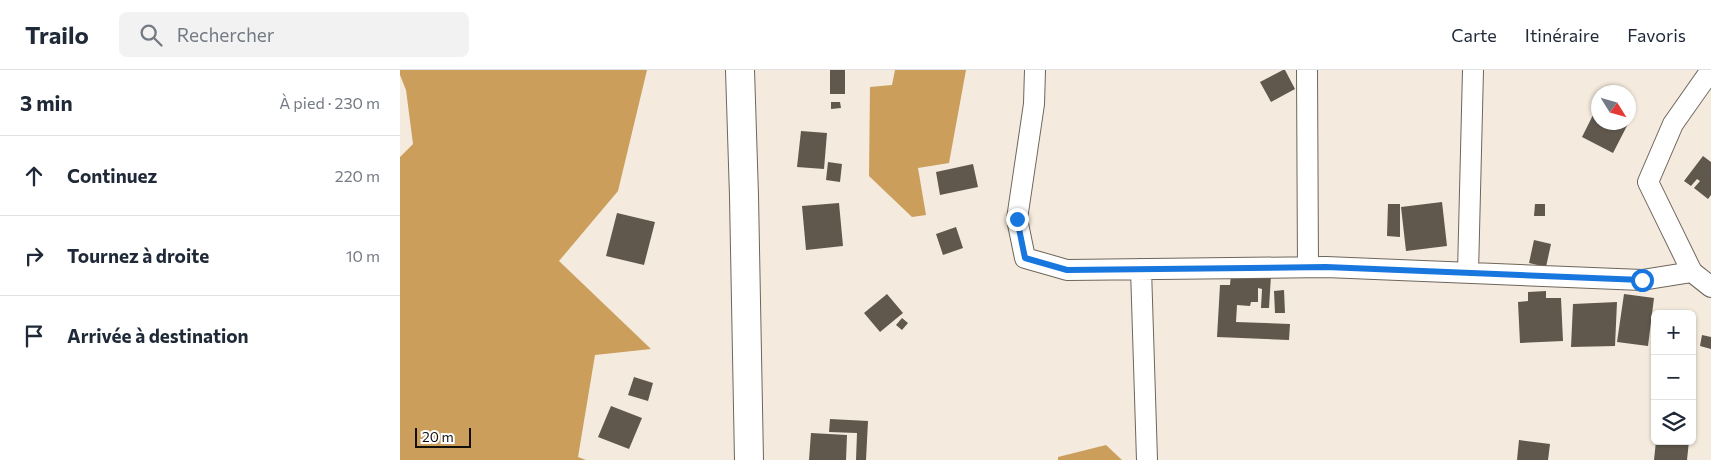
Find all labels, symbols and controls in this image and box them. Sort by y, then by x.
search box [119,12,469,57]
text: Trailo [25,20,89,49]
icon: search [137,21,165,49]
text: Rechercher [177,23,274,46]
text: Carte [1451,24,1497,46]
text: Itinéraire [1525,24,1599,46]
text: Favoris [1627,24,1686,46]
north arrow [1591,85,1636,130]
text: 3 min [20,90,73,115]
text: À pied · 230 m [279,93,380,112]
icon: ahead [20,162,48,190]
text: Continuez [67,164,157,187]
text: 220 m [335,166,380,185]
route end [1006,208,1029,231]
icon: right [20,242,48,270]
text: Tournez à droite [67,244,209,267]
text: 10 m [346,246,380,265]
route start [1631,269,1654,292]
map controls [1651,310,1696,445]
button: + [1651,310,1696,355]
icon: arrive [20,322,48,350]
text: Arrivée à destination [67,324,249,347]
button: − [1651,355,1696,400]
button: layers [1651,400,1696,445]
scale bar [415,425,471,448]
text: 20 m [422,428,454,445]

